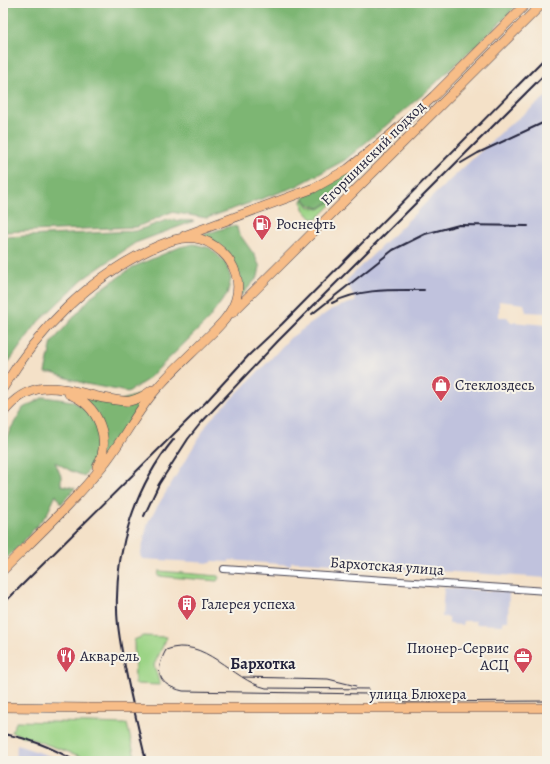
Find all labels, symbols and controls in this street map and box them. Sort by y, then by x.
street label: Егоршинский подход [316,96,430,210]
fuel station icon: Роснефть [251,213,273,241]
place label: Роснефть [276,214,336,234]
shop icon: Стеклоздесь [430,374,452,402]
place label: Стеклоздесь [455,375,535,395]
street label: Бархотская улица [329,552,445,580]
building icon: Галерея успеха [176,593,198,621]
place label: Галерея успеха [201,594,296,614]
place label: Пионер-Сервис АСЦ [407,638,509,675]
restaurant icon: Акварель [55,645,77,673]
place label: Акварель [79,646,139,666]
office icon: Пионер-Сервис АСЦ [512,646,534,674]
district label: Бархотка [230,653,296,675]
street label: улица Блюхера [368,684,467,704]

